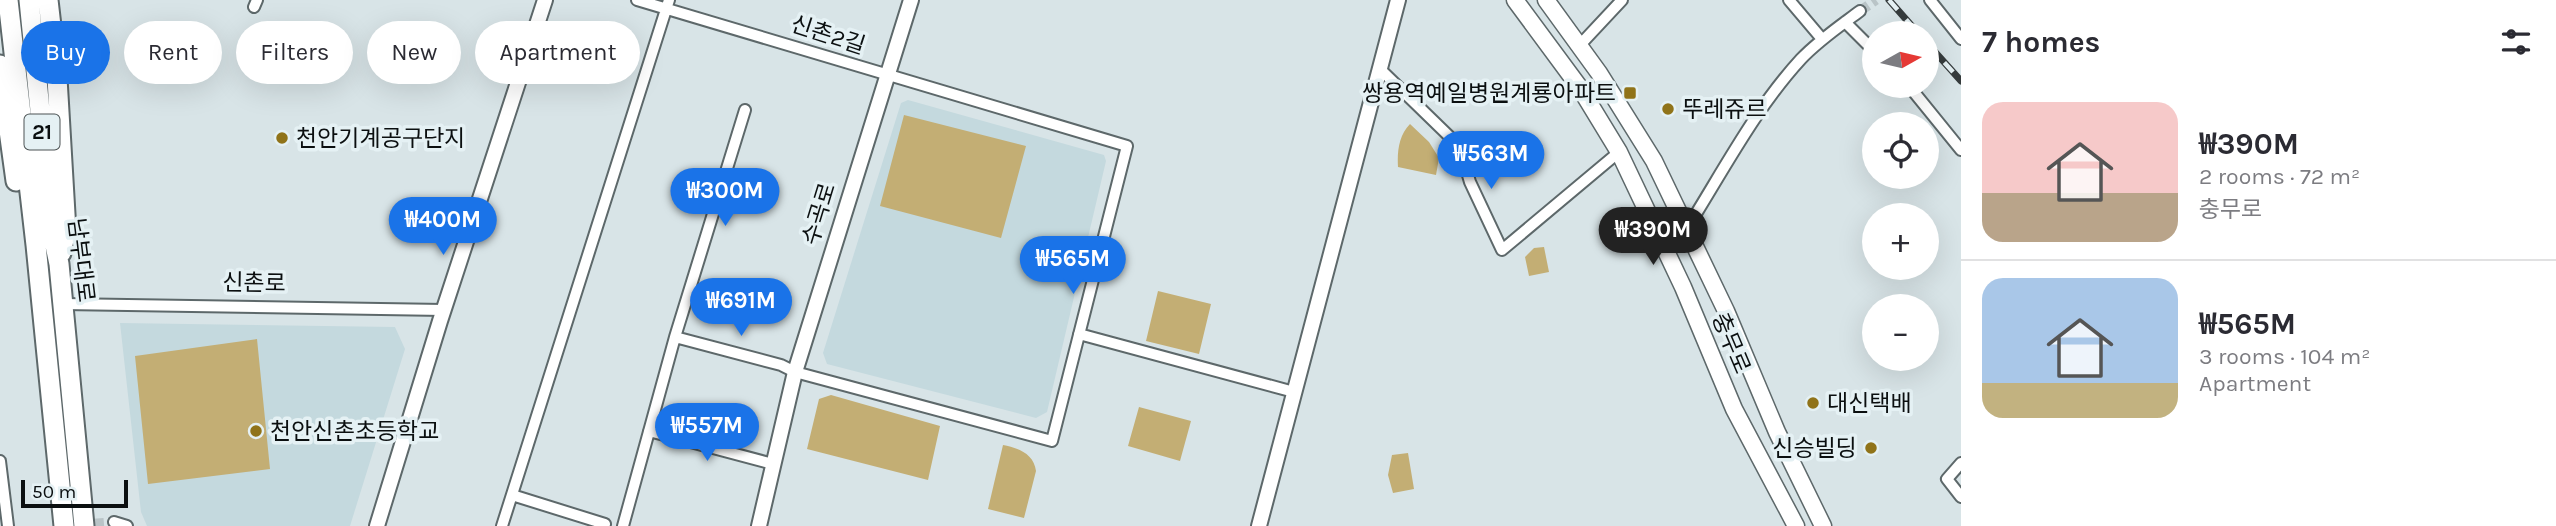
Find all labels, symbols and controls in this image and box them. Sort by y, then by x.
street label: 신촌2길 [787,10,869,60]
chip: Buy [21,21,110,84]
chip: Rent [124,21,222,84]
chip: Filters [236,21,353,84]
chip: New [367,21,461,84]
chip: Apartment [475,21,640,84]
north arrow [1862,21,1939,98]
map controls [1862,21,1939,371]
icon: filters [2497,23,2535,61]
text: 7 homes [1982,24,2100,60]
place label: 쌍용역예일병원계룡아파트 [1362,80,1616,107]
marker: 쌍용역예일병원계룡아파트 [1622,85,1638,101]
place label: 뚜레쥬르 [1682,96,1767,123]
marker: 뚜레쥬르 [1660,101,1676,117]
button: locate [1862,112,1939,189]
road number: 21 [24,114,60,150]
place label: 천안기계공구단지 [296,125,465,152]
text: ₩390M [2199,126,2299,162]
marker: 천안기계공구단지 [274,130,290,146]
icon: home [2038,130,2122,214]
pin: ₩563M [1442,132,1540,191]
text: ₩563M [1453,140,1529,167]
text: 2 rooms · 72 m² [2199,163,2360,190]
pin: ₩300M [676,168,774,228]
text: ₩300M [686,177,764,204]
street label: 수곡로 [797,180,841,248]
text: 충무로 [2199,196,2262,223]
pin: ₩400M [394,198,492,257]
button: + [1862,203,1939,280]
text: ₩400M [405,206,481,233]
pin: ₩390M [1604,208,1702,267]
street label: 남부대로 [62,216,100,304]
text: ₩390M [1615,216,1691,243]
pin: ₩565M [1024,236,1122,296]
text: ₩565M [1036,245,1110,272]
street label: 신촌로 [222,269,286,297]
pin: ₩691M [692,278,790,338]
text: ₩691M [706,287,776,314]
button: − [1862,294,1939,371]
icon: home [2038,306,2122,390]
text: ₩565M [2199,306,2296,342]
street label: 충무로 [1706,309,1756,377]
text: 3 rooms · 104 m² [2199,343,2370,370]
text: Apartment [2199,370,2311,397]
place label: 대신택배 [1827,390,1912,417]
marker: 대신택배 [1805,395,1821,411]
pin: ₩557M [658,404,756,463]
text: ₩557M [671,412,743,439]
place label: 천안신촌초등학교 [270,418,439,445]
marker: 천안신촌초등학교 [248,423,264,439]
place label: 신승빌딩 [1772,435,1857,462]
marker: 신승빌딩 [1863,440,1879,456]
scale bar [21,477,128,509]
text: 50 m [32,481,76,503]

